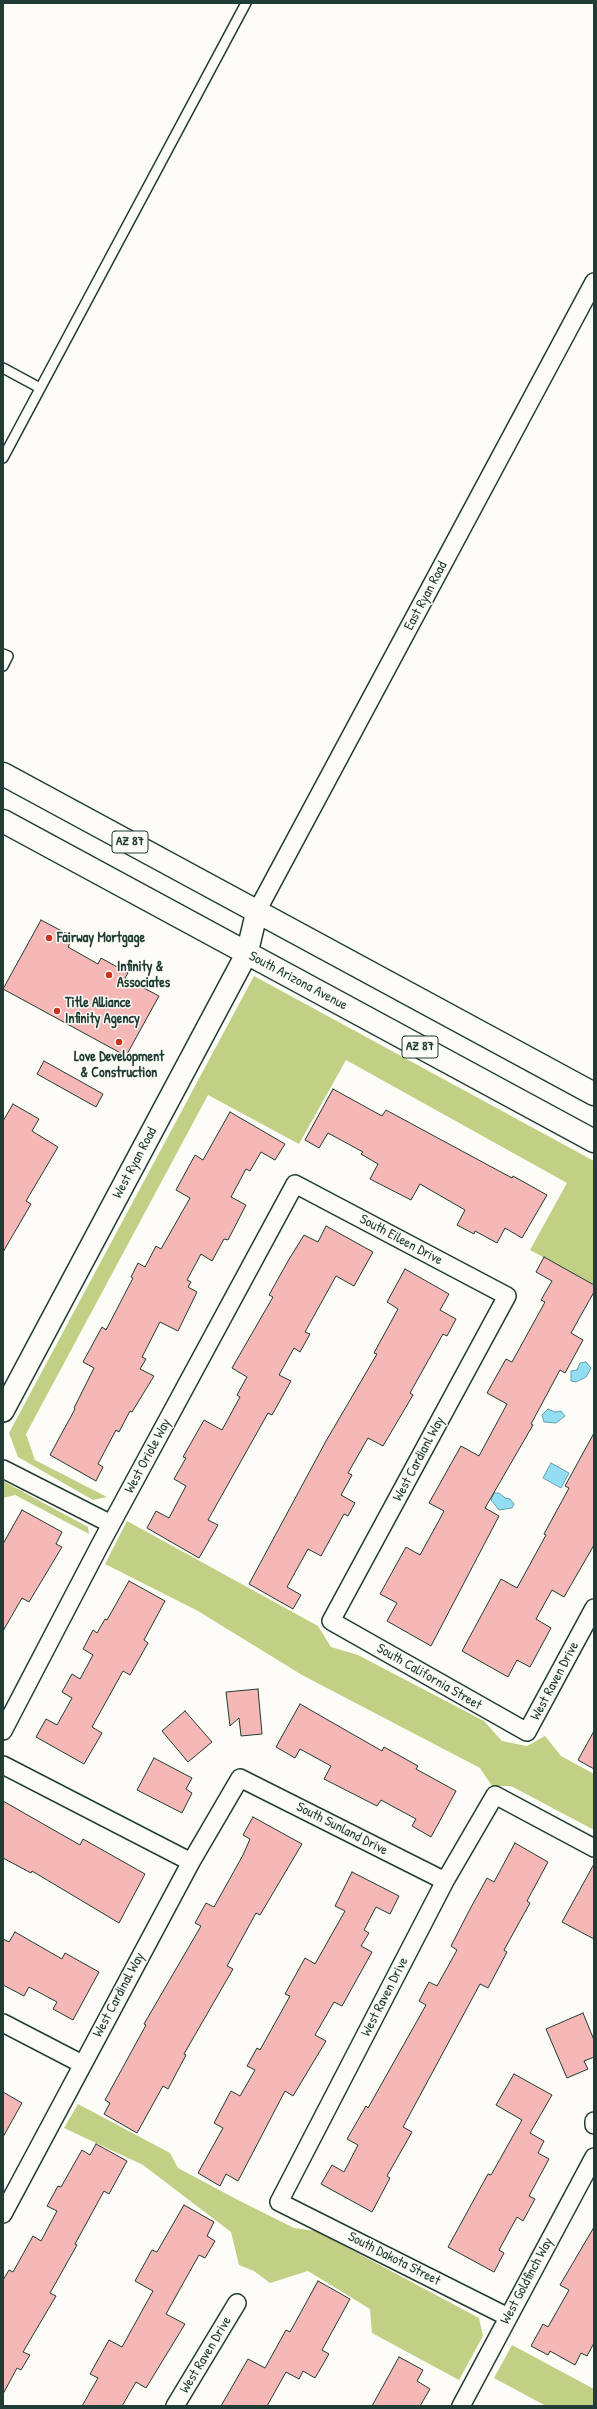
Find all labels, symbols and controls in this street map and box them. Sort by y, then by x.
street label: East Ryan Road [401,559,451,633]
road number: AZ 87 [112,831,148,853]
place label: Fairway Mortgage [57,930,145,946]
marker: Fairway Mortgage [44,933,54,943]
street label: South Arizona Avenue [246,948,350,1014]
place label: Infinity & Associates [117,959,170,992]
marker: Infinity & Associates [104,970,114,980]
place label: Title Alliance Infinity Agency [65,995,140,1028]
marker: Title Alliance Infinity Agency [52,1006,62,1016]
road number: AZ 87 [402,1036,438,1058]
marker: Love Development & Construction [114,1037,124,1047]
place label: Love Development & Construction [74,1049,164,1082]
street label: West Ryan Road [109,1125,161,1201]
street label: South Eileen Drive [357,1211,445,1269]
street label: West Cardianl Way [390,1414,448,1504]
street label: West Oriole Way [121,1416,175,1496]
street label: West Raven Drive [527,1639,583,1723]
street label: South California Street [374,1640,484,1714]
street label: South Sunland Drive [293,1799,391,1859]
street label: West Cardinal Way [90,1950,148,2040]
street label: West Raven Drive [358,1955,412,2039]
street label: South Dakota Street [345,2229,443,2289]
street label: West Goldfinch Way [497,2235,557,2327]
street label: West Raven Drive [177,2314,235,2396]

